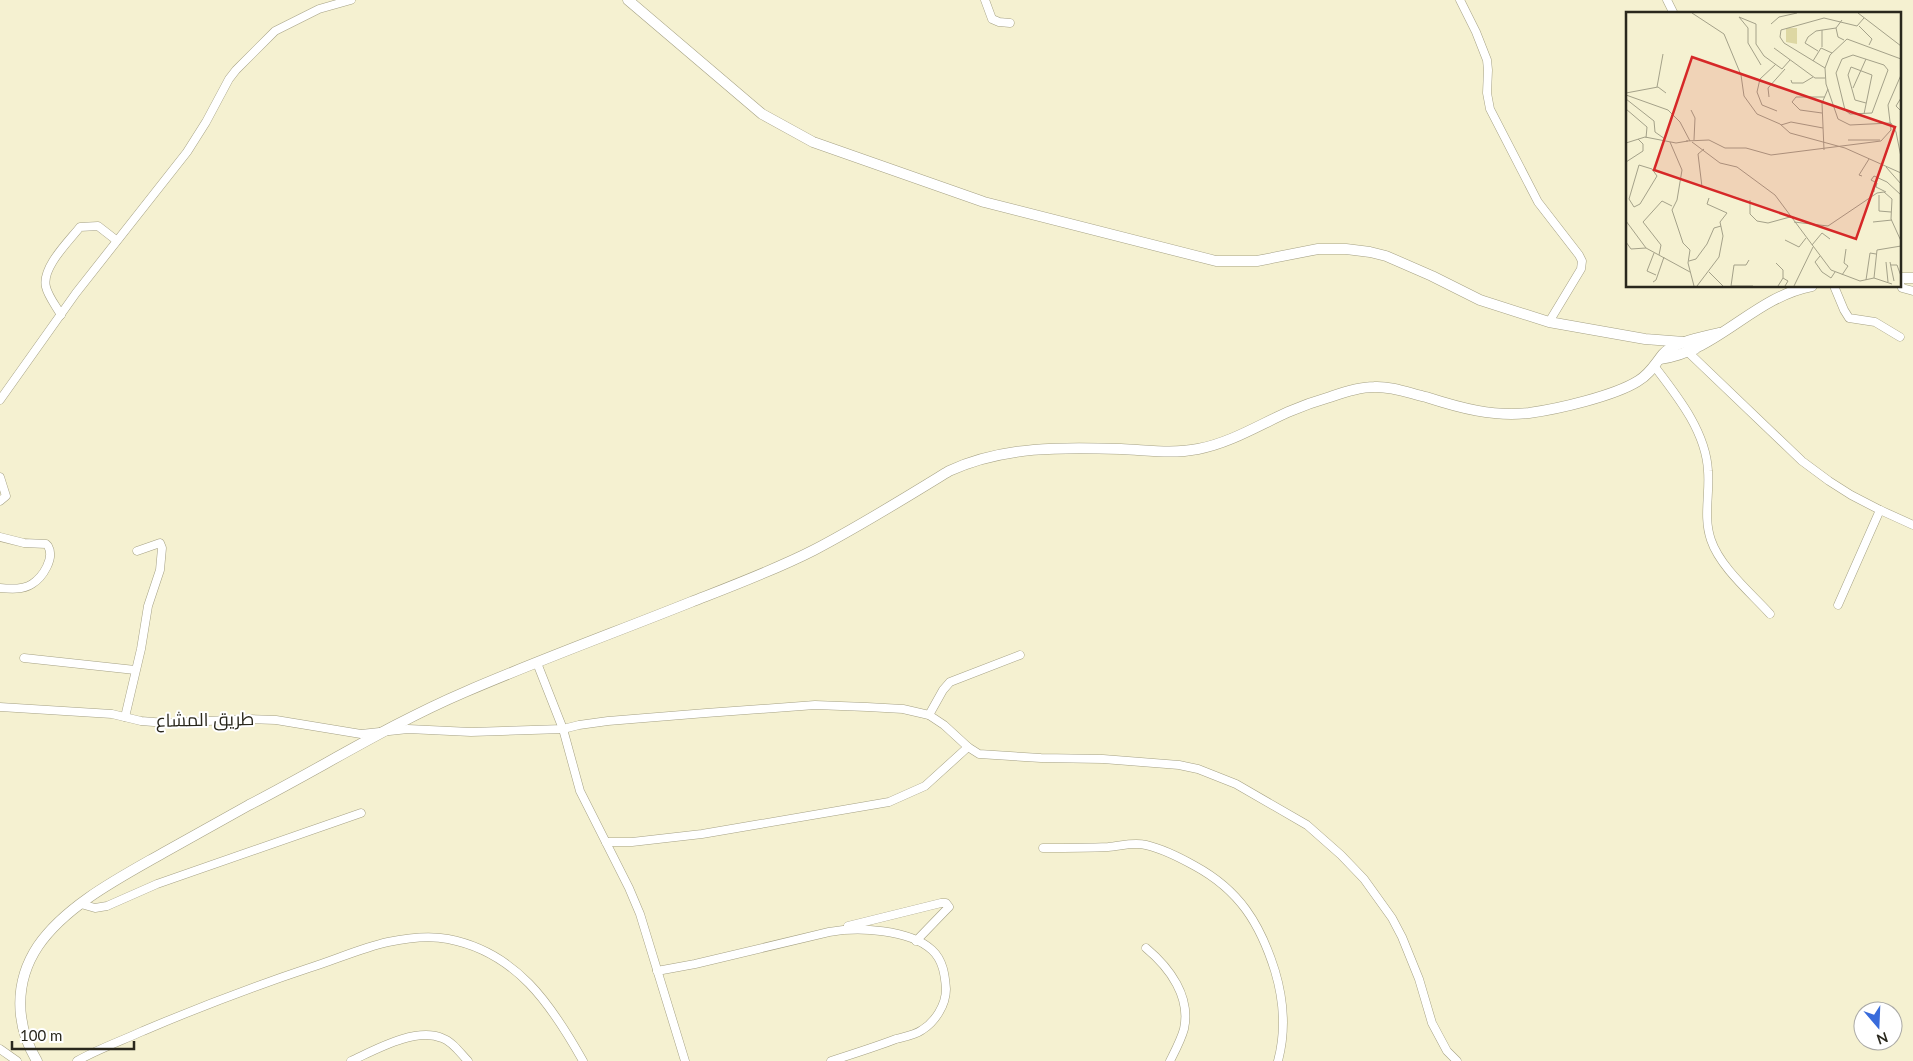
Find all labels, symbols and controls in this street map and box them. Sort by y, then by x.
inset map [1626,12,1900,288]
street label: طريق المشاع [156,707,254,733]
north arrow [1853,1001,1903,1051]
scale bar [12,1018,135,1050]
text: 100 m [20,1026,62,1044]
text: N [1875,1029,1890,1049]

